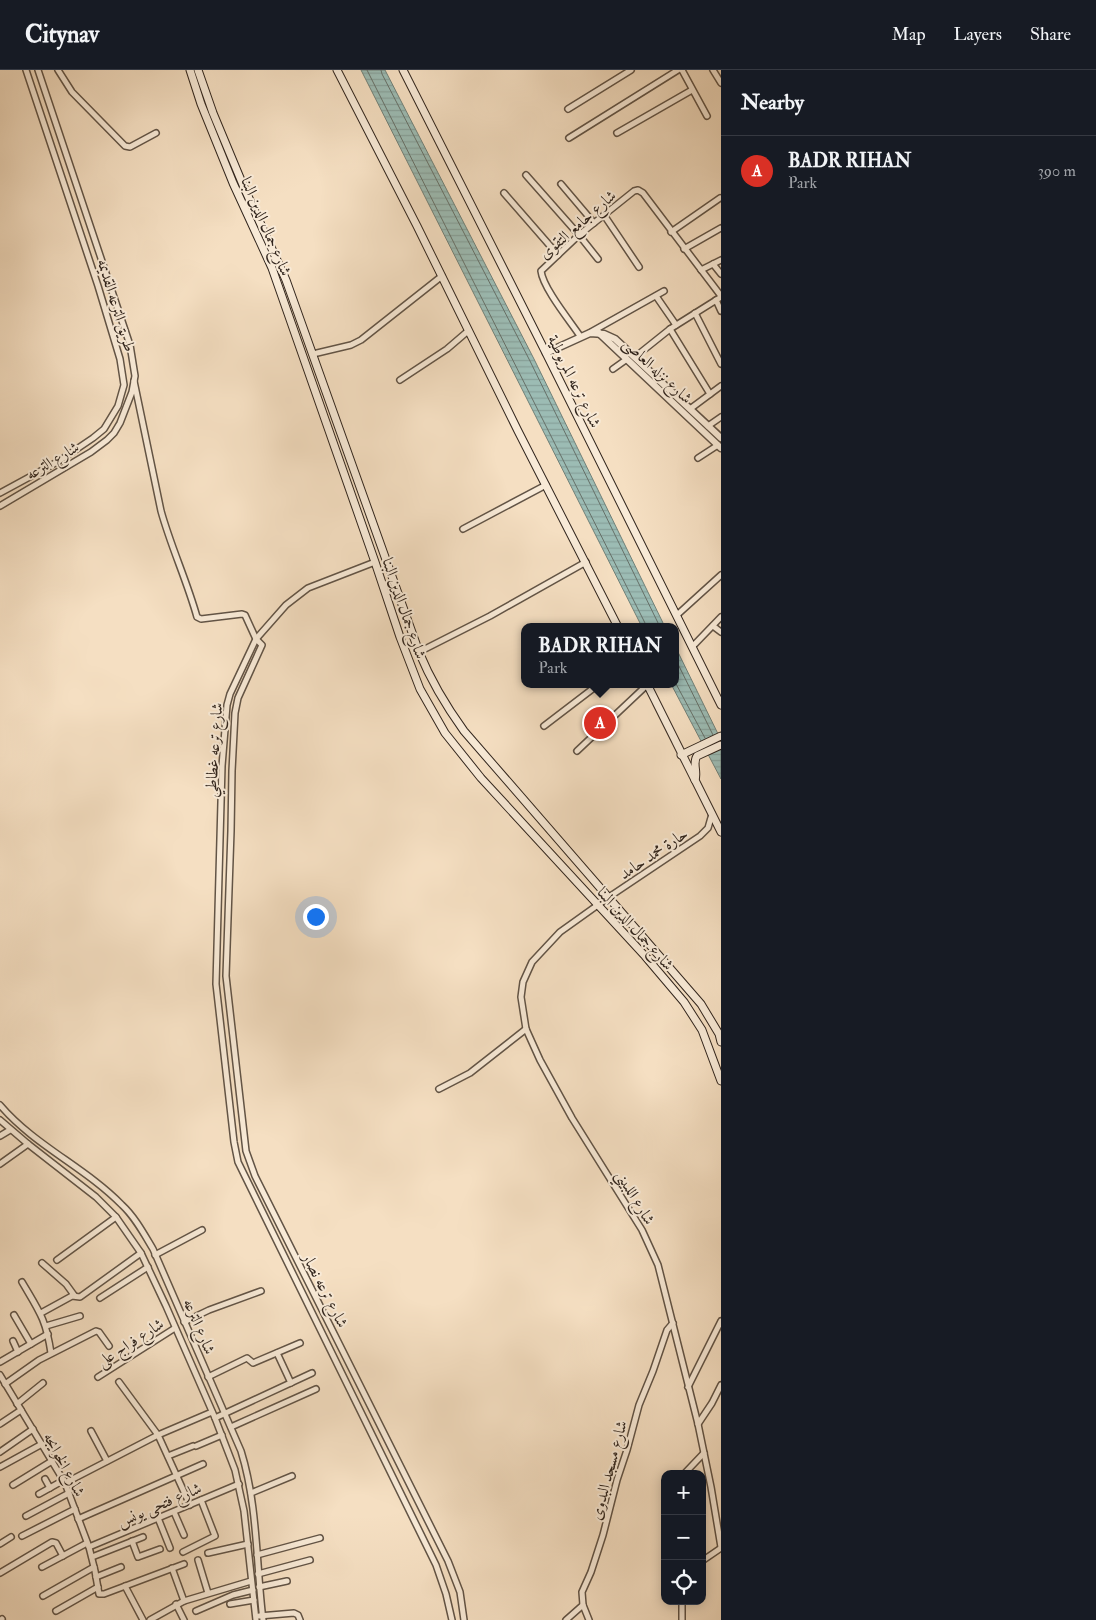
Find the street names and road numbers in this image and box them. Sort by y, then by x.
street label: شارع جمال الدين البنا [234,174,296,280]
street label: شارع جامع التقوى [535,186,624,268]
street label: طريق الترعه القديمه [92,256,140,354]
street label: شارع ترعه المريوطية [540,332,605,432]
street label: شارع نزله العاصى [616,333,696,410]
street label: شارع الترعه [22,437,84,487]
street label: شارع جمال الدين البنا [375,555,431,662]
street label: شارع ترعه غطاطي [201,702,232,799]
street label: حارة محمد حامد [615,824,692,884]
street label: شارع جمال الدين البنا [590,883,678,977]
street label: شارع اللبيني [607,1167,659,1231]
street label: شارع ترعه نصار [294,1248,352,1333]
street label: شارع الترعه [176,1296,220,1358]
street label: شارع فراج على [93,1314,170,1375]
street label: شارع مسجد البدوى [586,1418,635,1523]
street label: شارع الخوايجه [36,1429,89,1501]
street label: شارع فتحى يونس [114,1478,206,1534]

